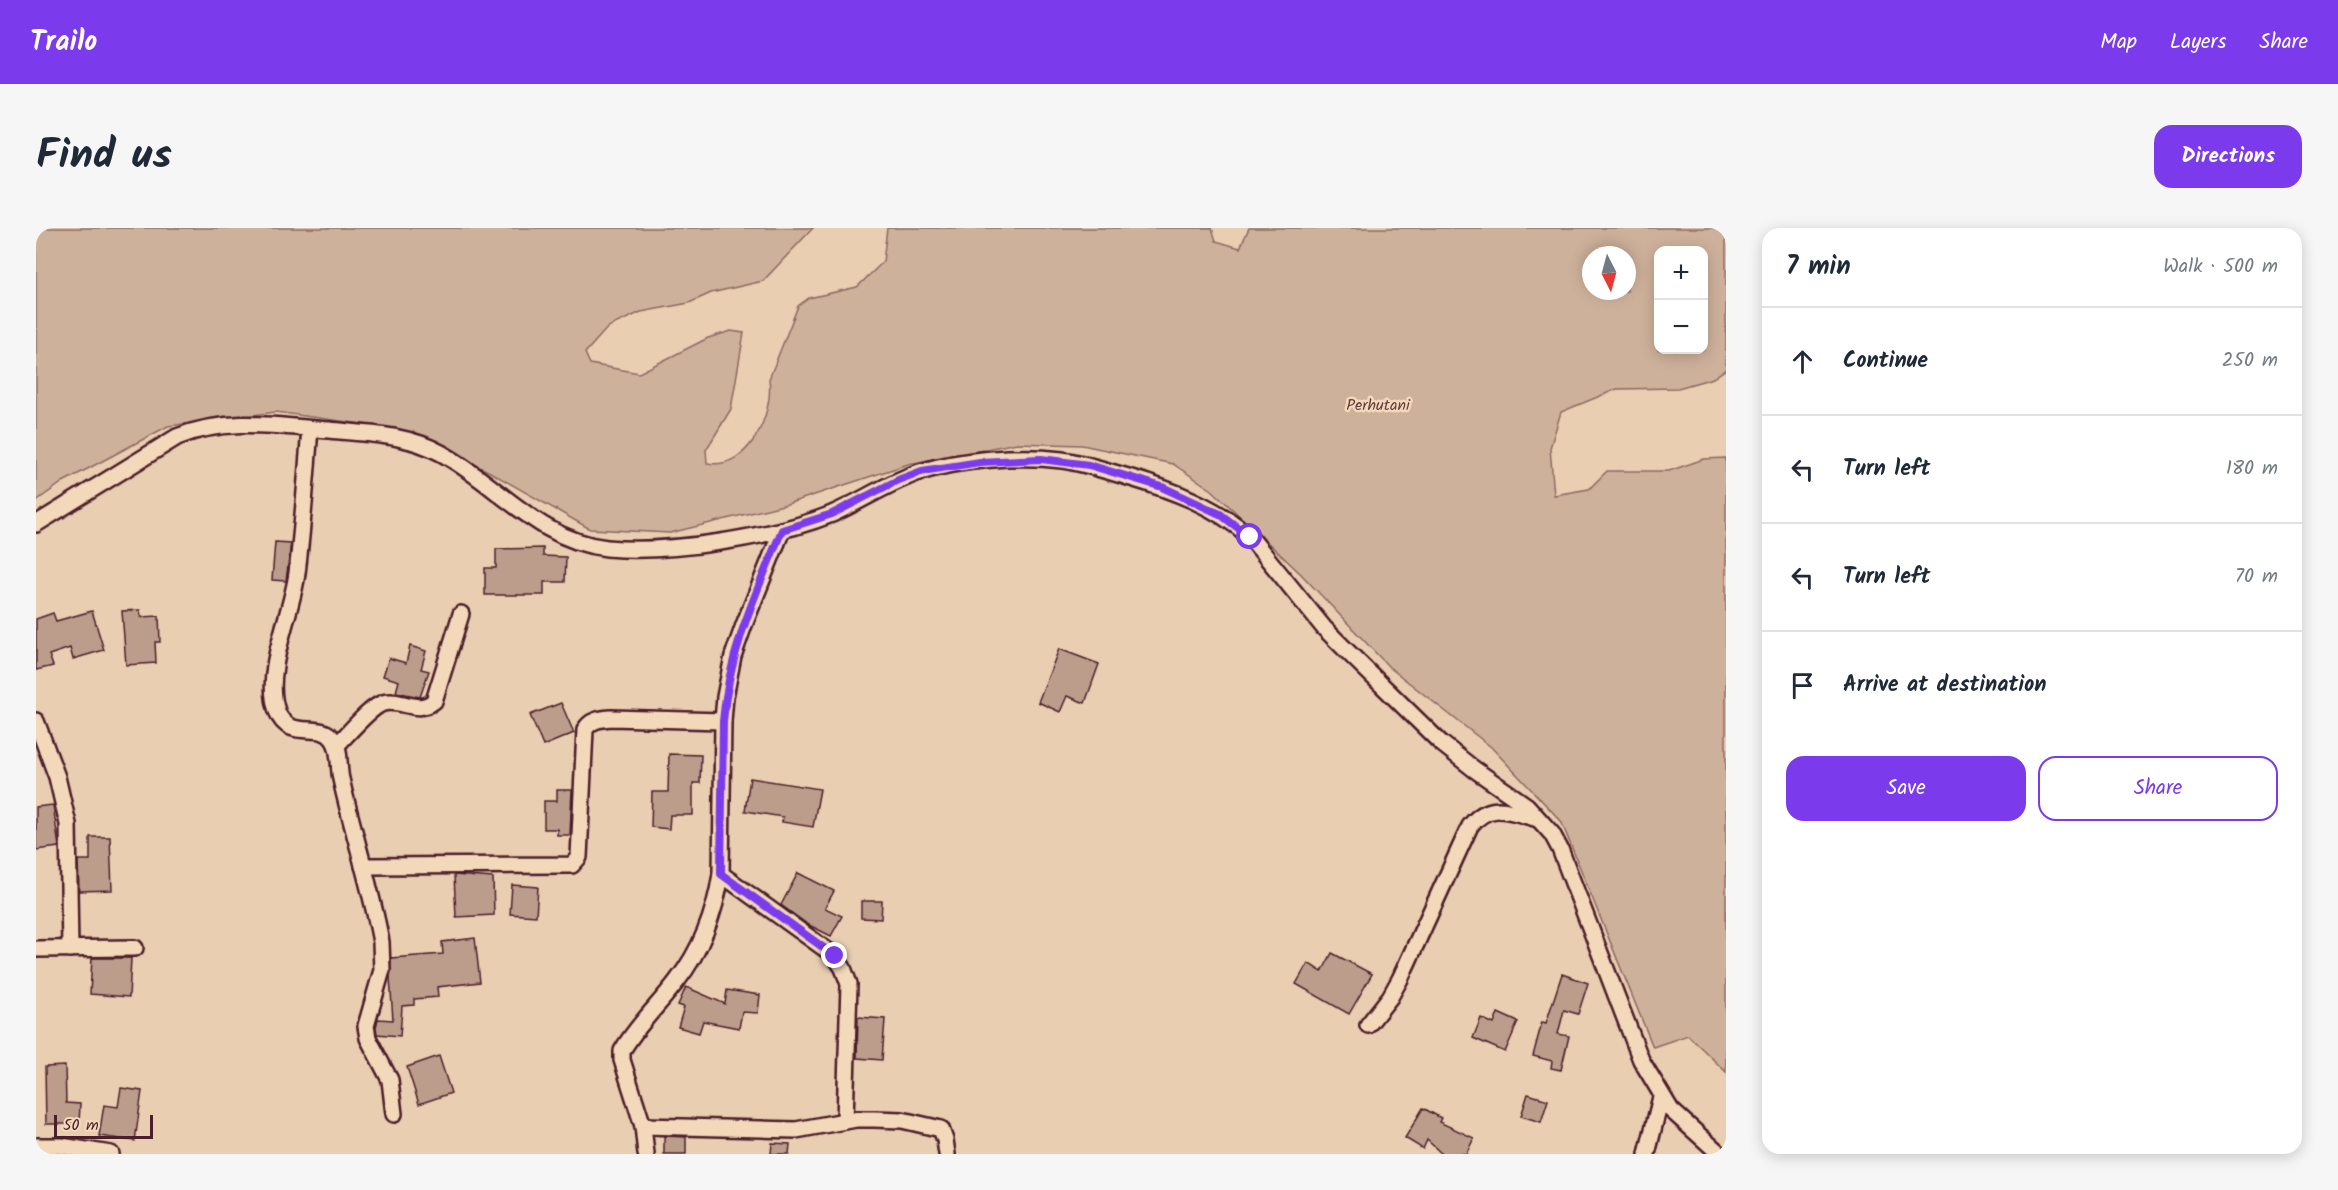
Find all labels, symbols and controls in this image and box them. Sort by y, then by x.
text: Trailo [30,20,97,65]
text: Map [2100,26,2137,59]
text: Layers [2170,26,2226,59]
text: Share [2259,26,2308,59]
text: Find us [36,123,172,190]
button: Directions [2154,125,2302,188]
north arrow [1582,246,1636,300]
map controls [1654,246,1708,354]
button: + [1654,246,1708,300]
text: 7 min [1786,246,1851,288]
text: Walk · 500 m [2163,251,2278,283]
button: − [1654,300,1708,354]
text: Continue [1843,344,1928,379]
icon: ahead [1786,345,1819,378]
text: 250 m [2222,345,2278,377]
park label: Perhutani [1346,393,1411,418]
text: Turn left [1843,452,1930,487]
icon: left [1786,453,1819,486]
text: 180 m [2226,453,2278,485]
route start [1236,523,1262,549]
text: Turn left [1843,560,1930,595]
icon: left [1786,561,1819,594]
text: 70 m [2235,561,2278,593]
text: Arrive at destination [1843,668,2046,703]
icon: arrive [1786,669,1819,702]
button: Save [1786,756,2026,821]
button: Share [2038,756,2278,821]
route end [821,942,847,968]
scale bar [54,1112,153,1140]
text: 50 m [63,1113,99,1138]

